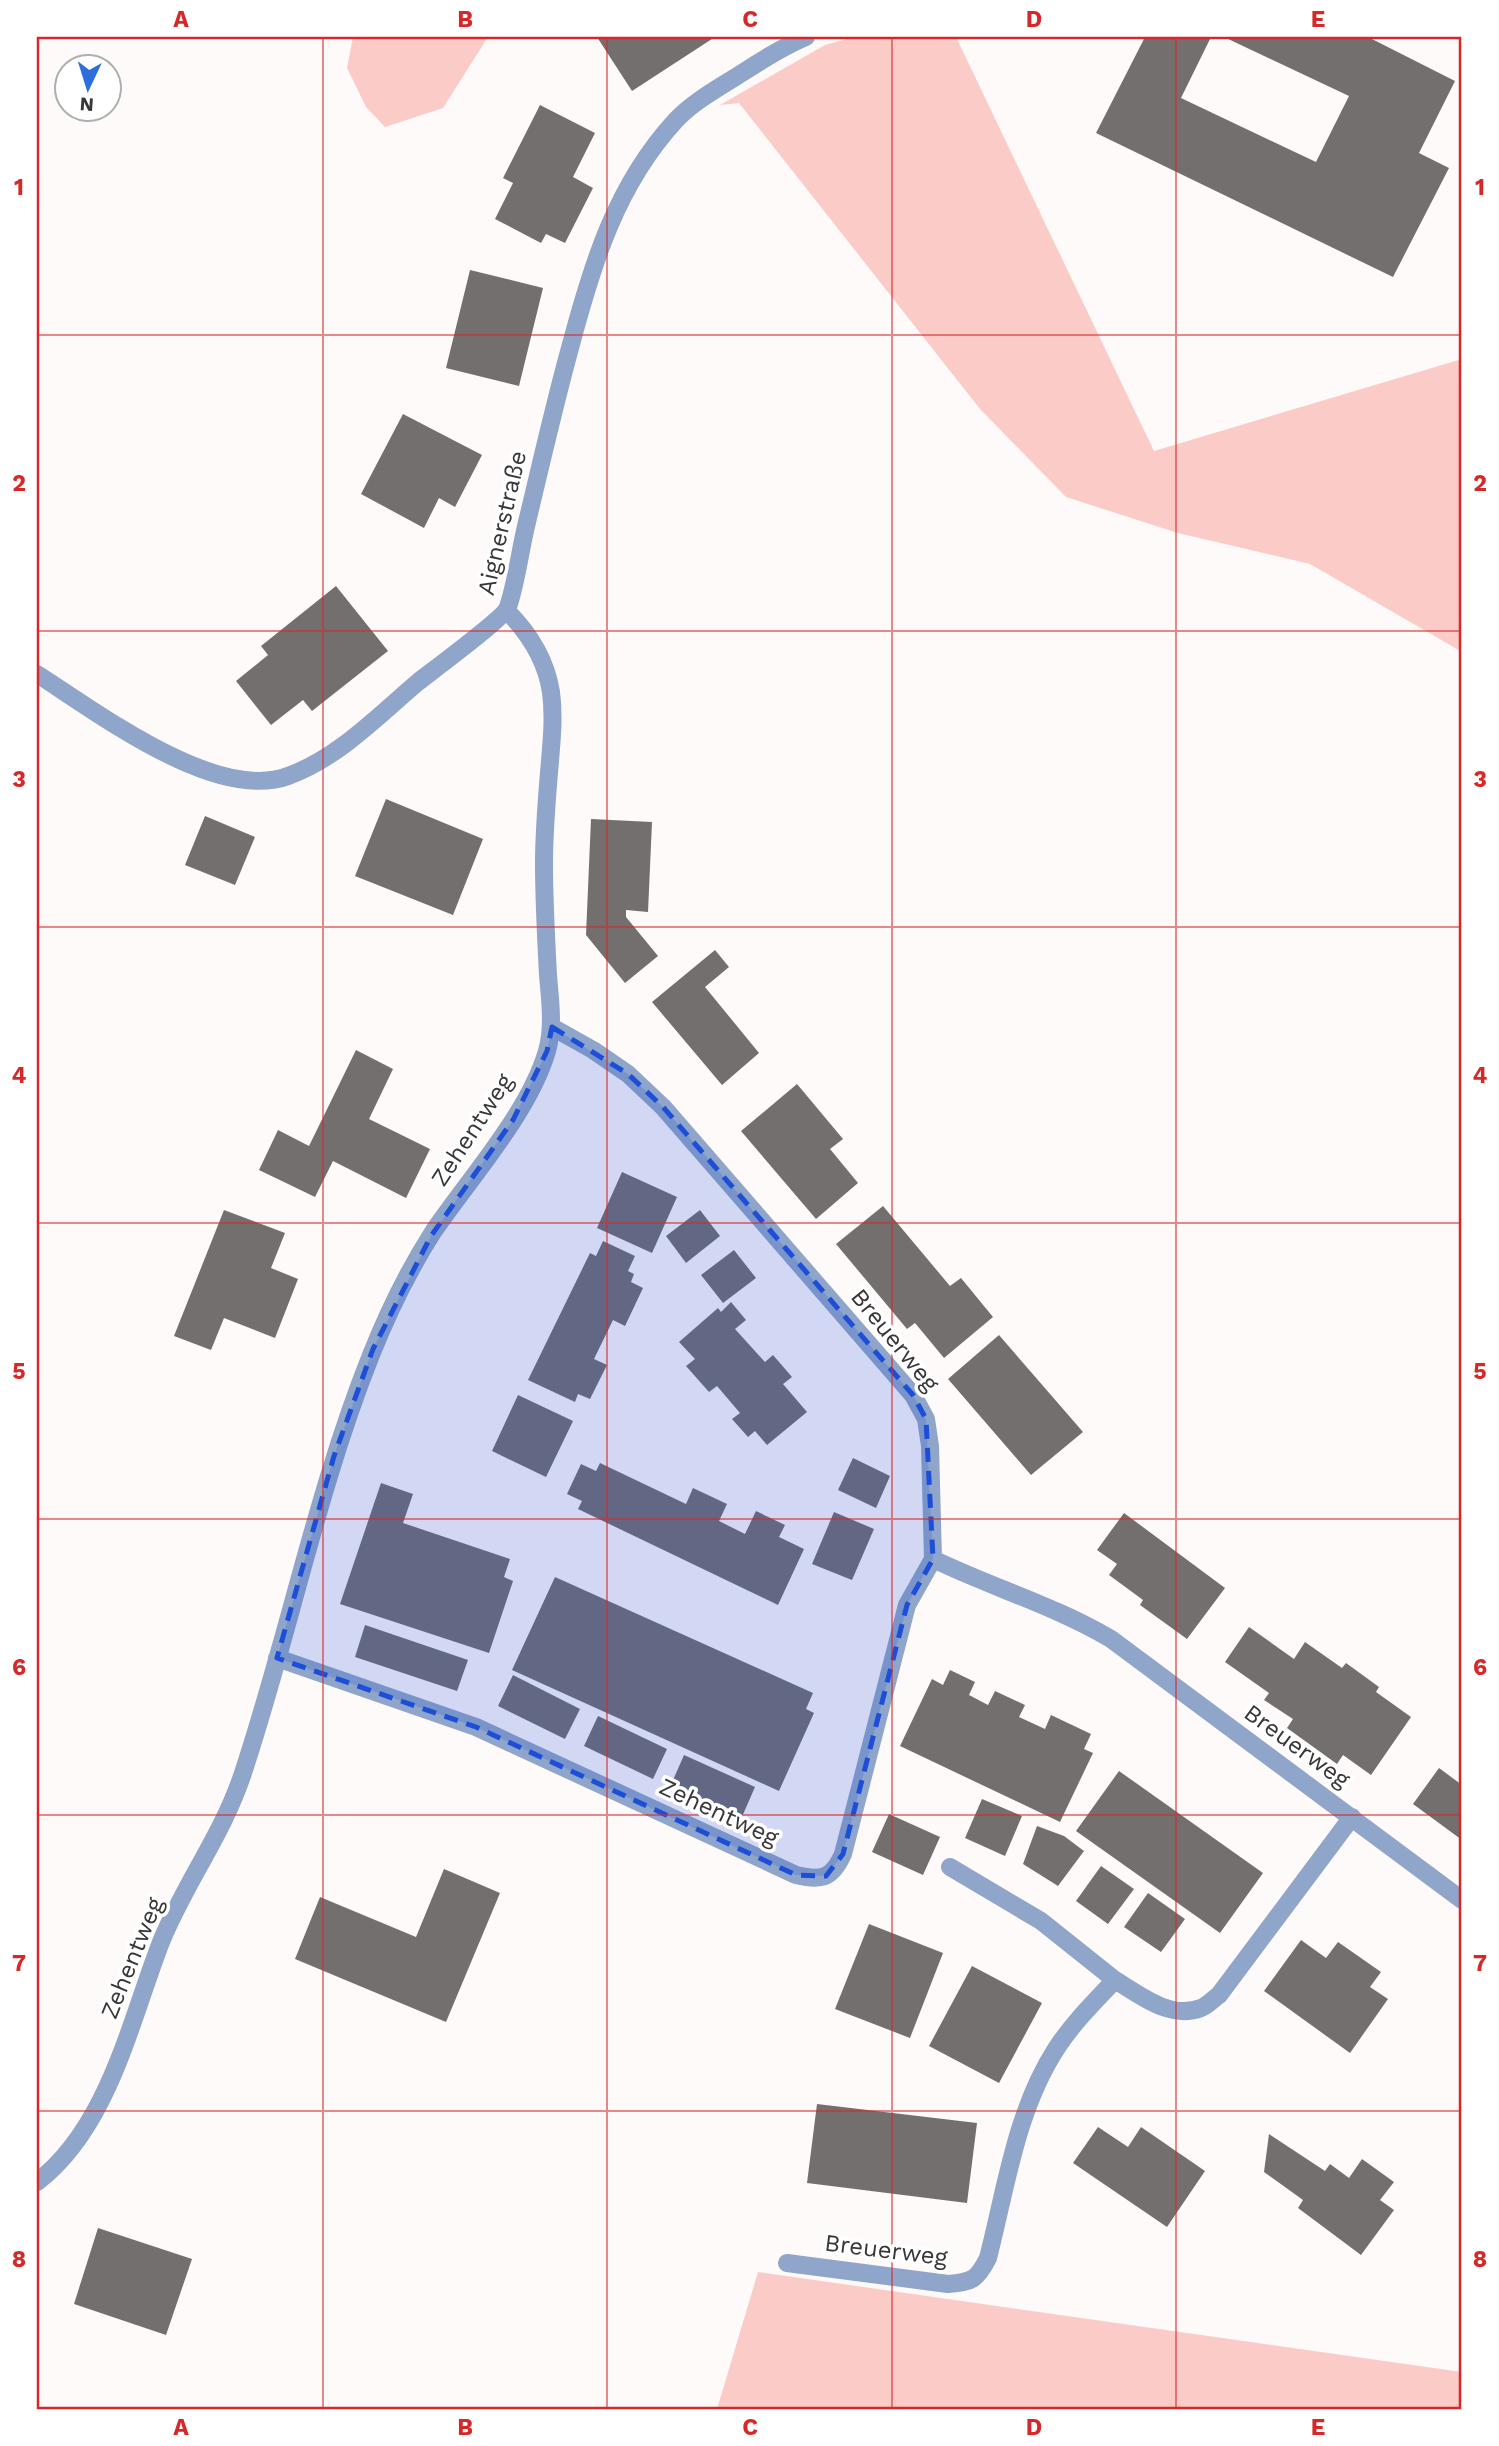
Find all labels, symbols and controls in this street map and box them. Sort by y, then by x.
text: A [173,6,189,33]
text: B [457,6,473,33]
text: C [742,6,758,33]
text: D [1026,6,1042,33]
text: E [1311,6,1325,33]
north arrow [52,52,122,122]
text: N [79,92,95,116]
text: 1 [14,174,24,201]
text: 1 [1475,174,1485,201]
street label: Aignerstraße [472,448,532,598]
text: 2 [12,470,26,497]
text: 2 [1473,470,1487,497]
text: 3 [12,766,26,793]
text: 3 [1473,766,1487,793]
text: 4 [12,1062,27,1089]
text: 4 [1473,1062,1488,1089]
street label: Zehentweg [425,1068,519,1191]
street label: Breuerweg [845,1283,945,1397]
text: 5 [12,1358,26,1385]
text: 5 [1473,1358,1487,1385]
text: 6 [12,1654,26,1681]
text: 6 [1473,1654,1487,1681]
street label: Breuerweg [1239,1698,1355,1794]
street label: Zehentweg [655,1772,783,1852]
street label: Zehentweg [95,1893,169,2023]
text: 7 [12,1950,26,1977]
text: 7 [1473,1950,1487,1977]
street label: Breuerweg [823,2229,949,2271]
text: 8 [12,2246,26,2273]
text: 8 [1473,2246,1487,2273]
text: A [173,2414,189,2441]
text: B [457,2414,473,2441]
text: C [742,2414,758,2441]
text: D [1026,2414,1042,2441]
text: E [1311,2414,1325,2441]

